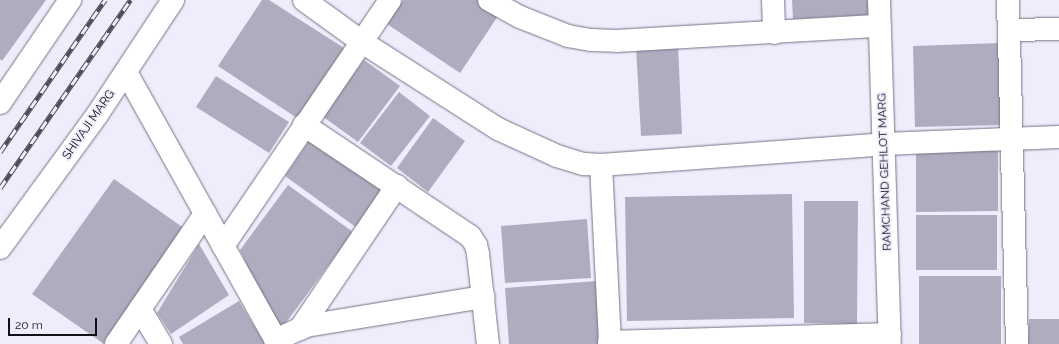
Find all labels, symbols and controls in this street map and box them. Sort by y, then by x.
street label: SHIVAJI MARG [60,87,118,163]
street label: RAMCHAND GEHLOT MARG [875,93,895,251]
scale bar [10,310,99,336]
text: 20 m [15,318,43,332]

